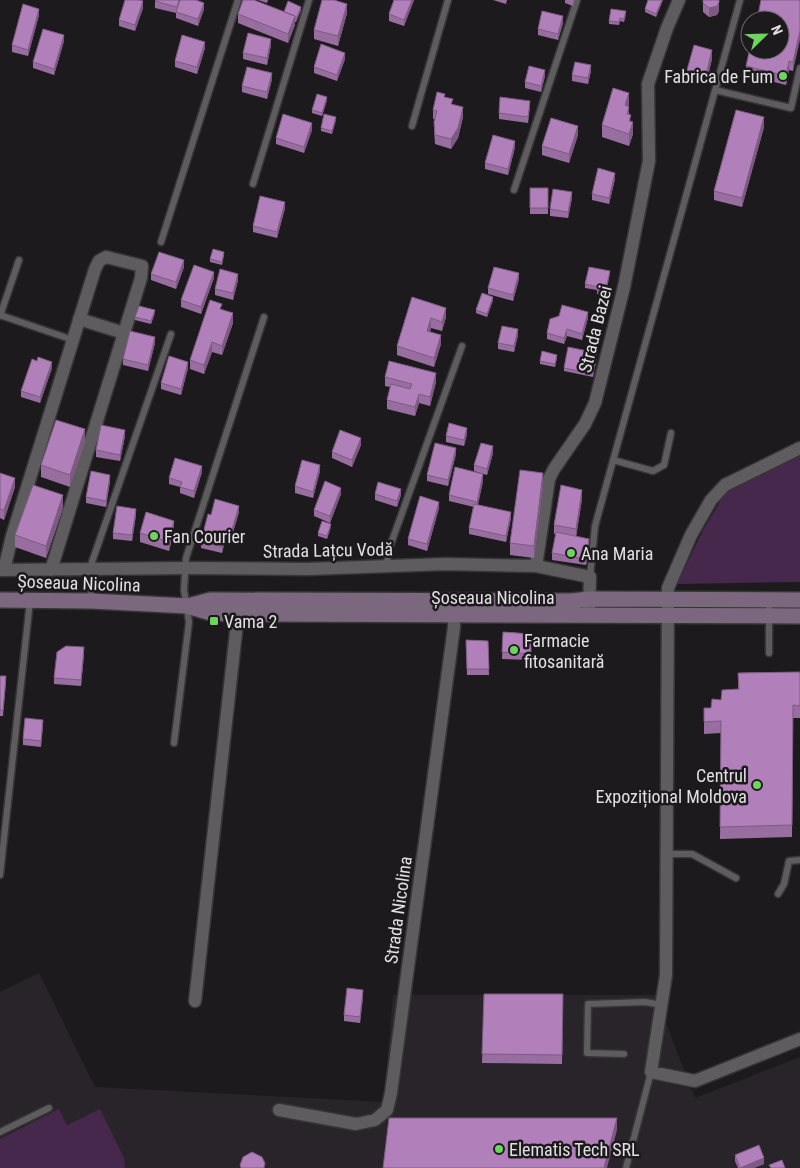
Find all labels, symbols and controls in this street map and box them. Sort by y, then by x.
north arrow [740,10,790,60]
text: N [768,23,786,37]
place label: Fabrica de Fum [664,66,773,87]
marker: Fabrica de Fum [777,70,789,82]
street label: Strada Bazei [574,283,616,375]
place label: Fan Courier [164,526,246,547]
marker: Fan Courier [148,530,160,542]
street label: Strada Lațcu Vodă [263,538,393,563]
place label: Ana Maria [581,543,653,564]
marker: Ana Maria [565,547,577,559]
street label: Șoseaua Nicolina [17,570,141,597]
street label: Șoseaua Nicolina [431,587,555,609]
place label: Vama 2 [224,611,278,632]
marker: Vama 2 [208,615,220,627]
place label: Farmacie fitosanitară [524,630,604,672]
marker: Farmacie fitosanitară [508,644,520,656]
place label: Centrul Expozițional Moldova [595,765,747,808]
marker: Centrul Expozițional Moldova [751,779,763,791]
street label: Strada Nicolina [380,855,416,965]
place label: Elematis Tech SRL [509,1139,640,1160]
marker: Elematis Tech SRL [493,1143,505,1155]

